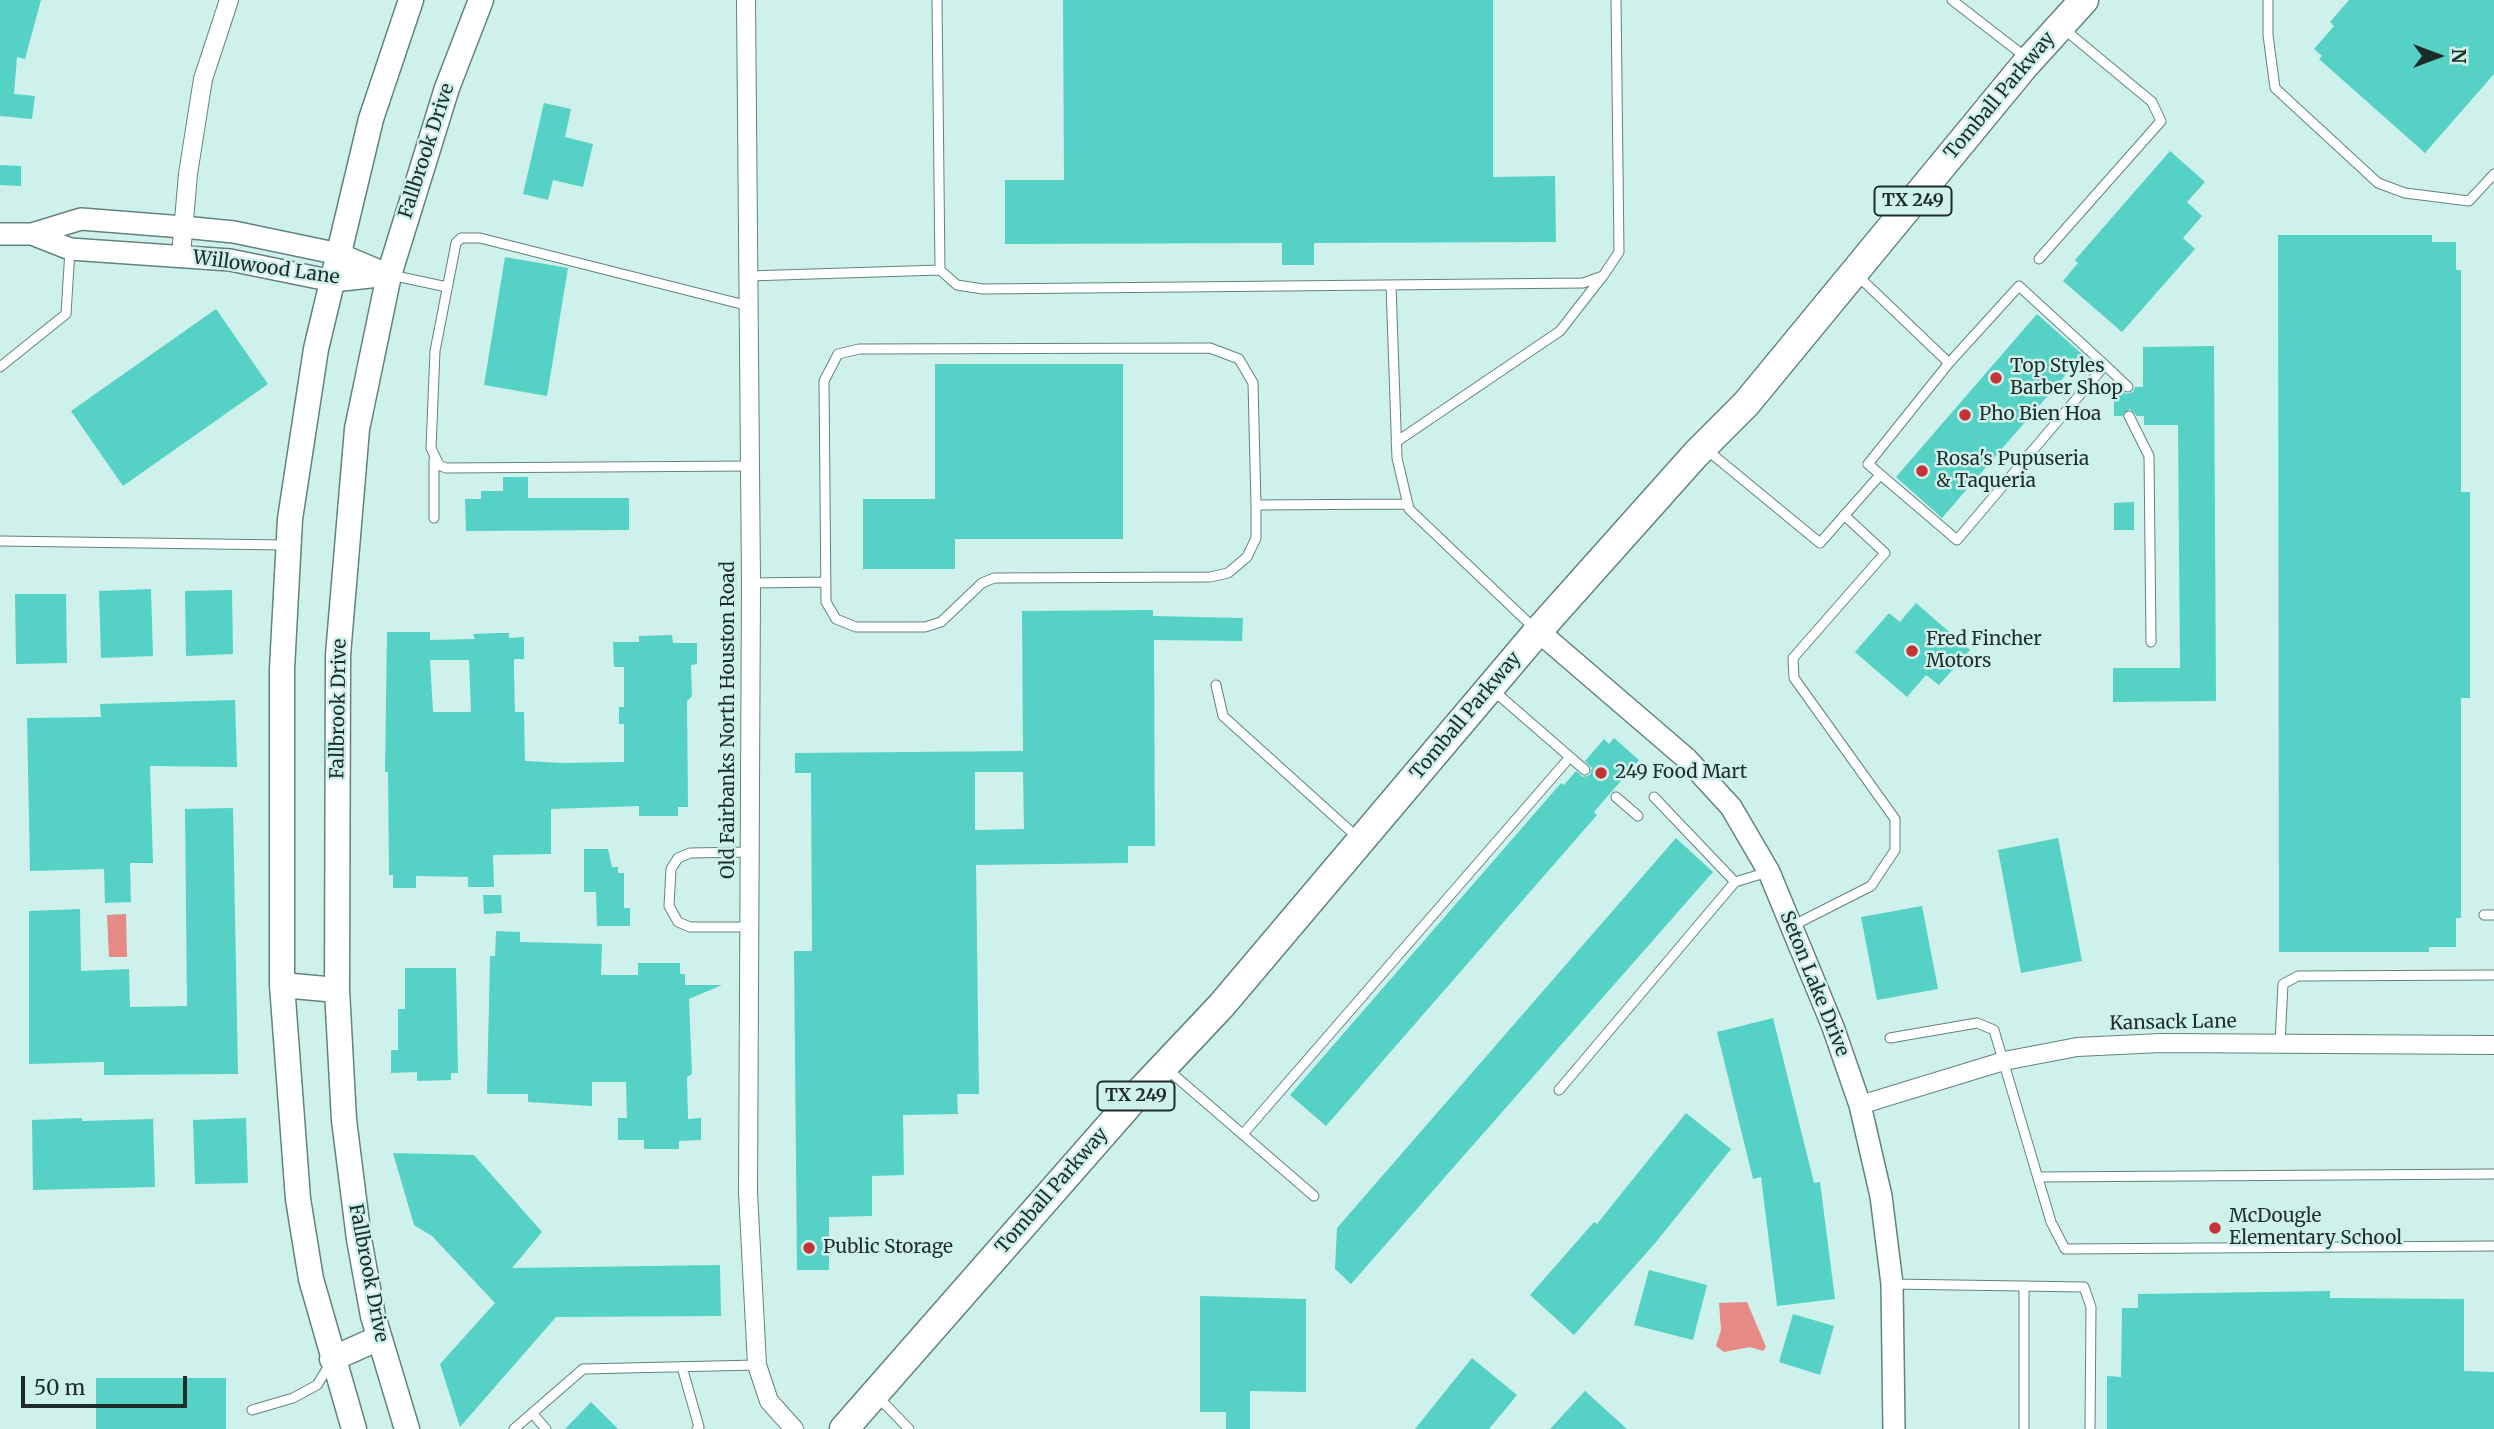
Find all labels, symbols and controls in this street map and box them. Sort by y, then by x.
north arrow [2403,21,2473,91]
street label: Tomball Parkway [1940,28,2060,164]
text: N [2447,48,2471,64]
street label: Fallbrook Drive [394,81,460,221]
road number: TX 249 [1874,186,1952,216]
street label: Willowood Lane [191,246,341,290]
place label: Top Styles Barber Shop [2010,356,2123,400]
marker: Top Styles Barber Shop [1988,370,2004,386]
place label: Pho Bien Hoa [1979,404,2101,426]
marker: Pho Bien Hoa [1957,407,1973,423]
place label: Rosa's Pupuseria & Taqueria [1936,449,2089,493]
marker: Rosa's Pupuseria & Taqueria [1914,463,1930,479]
street label: Old Fairbanks North Houston Road [718,561,740,879]
place label: Fred Fincher Motors [1926,629,2042,673]
street label: Fallbrook Drive [326,639,352,779]
marker: Fred Fincher Motors [1904,643,1920,659]
street label: Tomball Parkway [1406,648,1526,784]
place label: 249 Food Mart [1615,762,1747,784]
marker: 249 Food Mart [1593,765,1609,781]
street label: Seton Lake Drive [1774,908,1854,1060]
street label: Kansack Lane [2109,1010,2237,1036]
road number: TX 249 [1098,1082,1174,1111]
street label: Tomball Parkway [991,1123,1113,1259]
street label: Fallbrook Drive [343,1202,393,1344]
place label: McDougle Elementary School [2229,1206,2402,1250]
marker: McDougle Elementary School [2207,1220,2223,1236]
place label: Public Storage [823,1237,953,1259]
marker: Public Storage [801,1240,817,1256]
scale bar [24,1362,191,1406]
text: 50 m [34,1374,85,1401]

